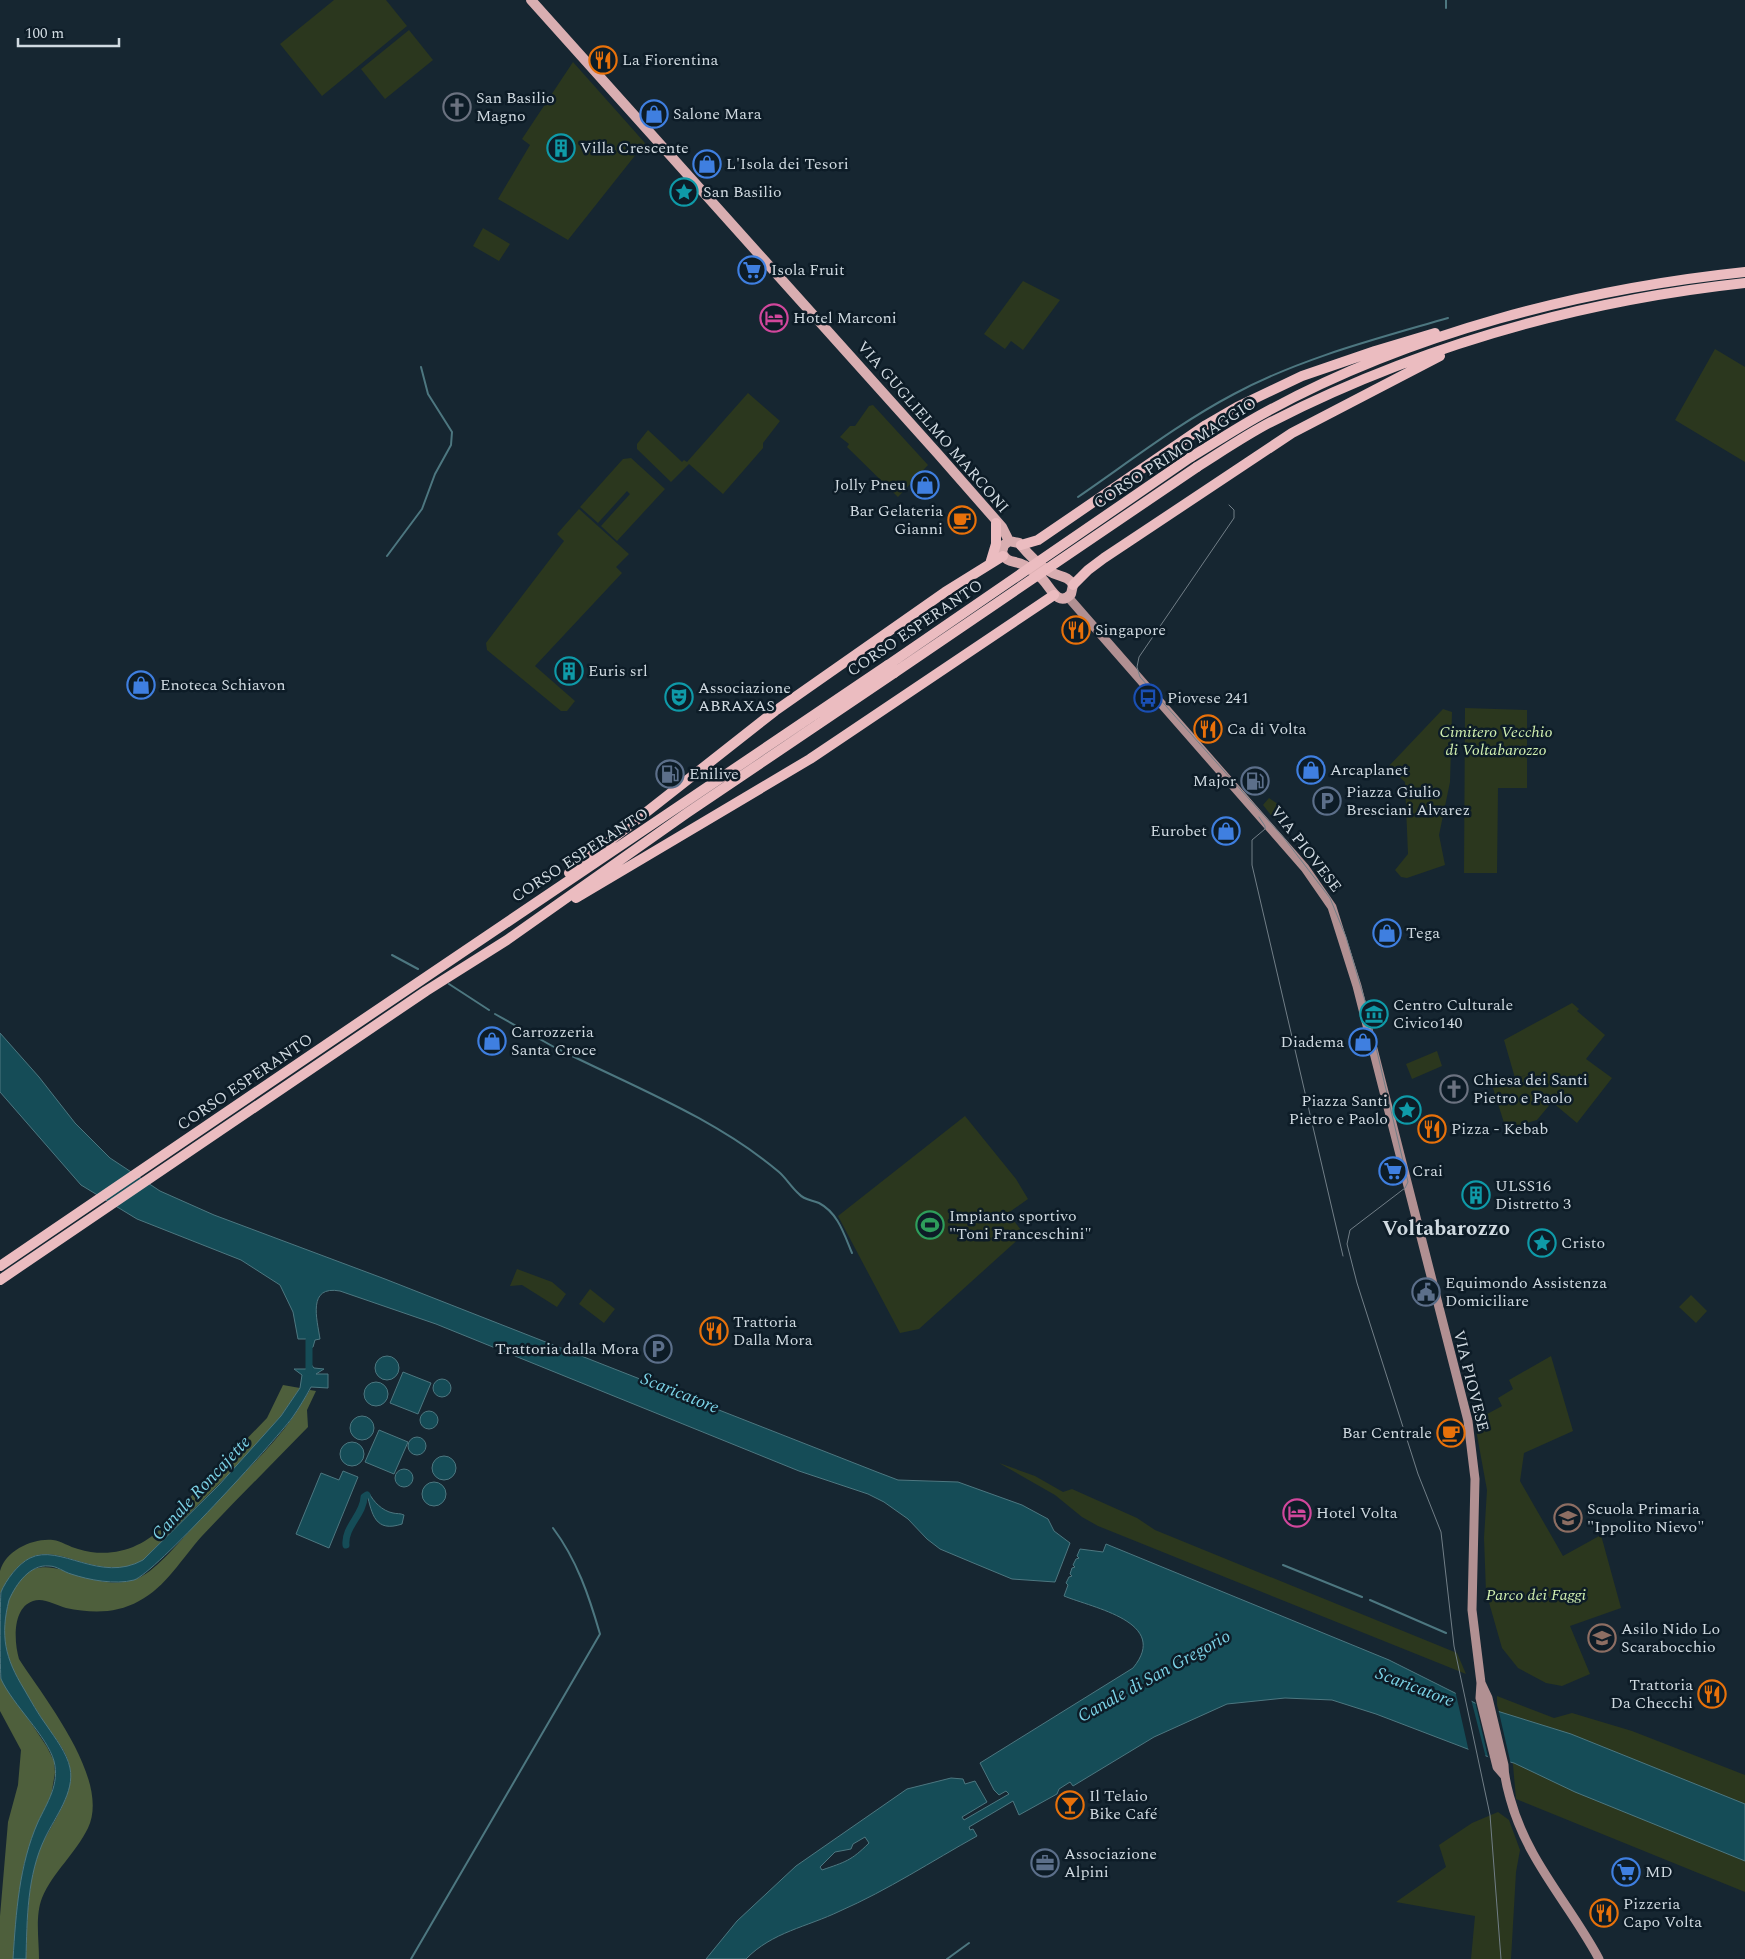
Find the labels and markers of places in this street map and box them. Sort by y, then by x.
restaurant icon: La Fiorentina [588,45,618,75]
place label: La Fiorentina [622,48,719,72]
place label: San Basilio Magno [476,86,555,128]
church icon: San Basilio Magno [442,92,472,122]
shop icon: Salone Mara [639,99,669,129]
place label: Salone Mara [673,102,762,126]
building icon: Villa Crescente [546,133,576,163]
place label: Villa Crescente [580,136,689,160]
shop icon: L'Isola dei Tesori [692,149,722,179]
place label: L'Isola dei Tesori [726,152,849,176]
place icon: San Basilio [669,177,699,207]
place label: San Basilio [703,180,782,204]
supermarket icon: Isola Fruit [737,255,767,285]
place label: Isola Fruit [771,258,845,282]
hotel icon: Hotel Marconi [759,303,789,333]
place label: Hotel Marconi [793,306,897,330]
shop icon: Jolly Pneu [910,470,940,500]
place label: Jolly Pneu [834,473,906,497]
place label: Bar Gelateria Gianni [849,499,943,541]
cafe icon: Bar Gelateria Gianni [947,505,977,535]
restaurant icon: Singapore [1061,615,1091,645]
place label: Singapore [1095,618,1166,642]
building icon: Euris srl [554,656,584,686]
place label: Euris srl [588,659,648,683]
shop icon: Enoteca Schiavon [126,670,156,700]
place label: Enoteca Schiavon [160,673,285,697]
place label: Associazione ABRAXAS [698,676,791,718]
theatre icon: Associazione ABRAXAS [664,682,694,712]
bus stop icon: Piovese 241 [1133,683,1163,713]
place label: Piovese 241 [1167,686,1249,710]
restaurant icon: Ca di Volta [1193,714,1223,744]
place label: Ca di Volta [1227,717,1306,741]
shop icon: Arcaplanet [1296,755,1326,785]
place label: Arcaplanet [1330,758,1408,782]
fuel station icon: Enilive [655,759,685,789]
place label: Enilive [689,762,739,786]
fuel station icon: Major [1240,766,1270,796]
place label: Major [1193,769,1236,793]
place label: Piazza Giulio Bresciani Alvarez [1346,780,1470,822]
parking icon: Piazza Giulio Bresciani Alvarez [1312,786,1342,816]
shop icon: Eurobet [1211,816,1241,846]
place label: Eurobet [1150,819,1207,843]
shop icon: Tega [1372,918,1402,948]
place label: Tega [1406,921,1440,945]
place label: Centro Culturale Civico140 [1393,993,1513,1035]
museum icon: Centro Culturale Civico140 [1359,999,1389,1029]
place label: Carrozzeria Santa Croce [511,1020,597,1062]
shop icon: Carrozzeria Santa Croce [477,1026,507,1056]
shop icon: Diadema [1348,1027,1378,1057]
place label: Diadema [1281,1030,1344,1054]
place label: Chiesa dei Santi Pietro e Paolo [1473,1068,1588,1110]
church icon: Chiesa dei Santi Pietro e Paolo [1439,1074,1469,1104]
place label: Piazza Santi Pietro e Paolo [1289,1089,1388,1131]
place icon: Piazza Santi Pietro e Paolo [1392,1095,1422,1125]
restaurant icon: Pizza - Kebab [1417,1114,1447,1144]
place label: Pizza - Kebab [1451,1117,1548,1141]
supermarket icon: Crai [1378,1156,1408,1186]
place label: Crai [1412,1159,1443,1183]
place label: ULSS16 Distretto 3 [1495,1174,1571,1216]
building icon: ULSS16 Distretto 3 [1461,1180,1491,1210]
place label: Impianto sportivo "Toni Franceschini" [949,1204,1092,1246]
sports icon: Impianto sportivo "Toni Franceschini" [915,1210,945,1240]
place icon: Cristo [1527,1228,1557,1258]
place label: Cristo [1561,1231,1605,1255]
place label: Equimondo Assistenza Domiciliare [1445,1271,1607,1313]
public building icon: Equimondo Assistenza Domiciliare [1411,1277,1441,1307]
place label: Trattoria Dalla Mora [733,1310,813,1352]
restaurant icon: Trattoria Dalla Mora [699,1316,729,1346]
parking icon: Trattoria dalla Mora [643,1334,673,1364]
place label: Trattoria dalla Mora [495,1337,639,1361]
cafe icon: Bar Centrale [1436,1418,1466,1448]
place label: Bar Centrale [1342,1421,1432,1445]
place label: Scuola Primaria "Ippolito Nievo" [1587,1497,1704,1539]
hotel icon: Hotel Volta [1282,1498,1312,1528]
place label: Hotel Volta [1316,1501,1398,1525]
school or university icon: Scuola Primaria "Ippolito Nievo" [1553,1503,1583,1533]
place label: Asilo Nido Lo Scarabocchio [1621,1617,1720,1659]
school or university icon: Asilo Nido Lo Scarabocchio [1587,1623,1617,1653]
place label: Trattoria Da Checchi [1611,1673,1693,1715]
restaurant icon: Trattoria Da Checchi [1697,1679,1727,1709]
place label: Il Telaio Bike Café [1089,1784,1158,1826]
bar icon: Il Telaio Bike Café [1055,1790,1085,1820]
place label: Associazione Alpini [1064,1842,1157,1884]
office icon: Associazione Alpini [1030,1848,1060,1878]
supermarket icon: MD [1611,1857,1641,1887]
place label: MD [1645,1860,1673,1884]
place label: Pizzeria Capo Volta [1623,1892,1702,1934]
restaurant icon: Pizzeria Capo Volta [1589,1898,1619,1928]

